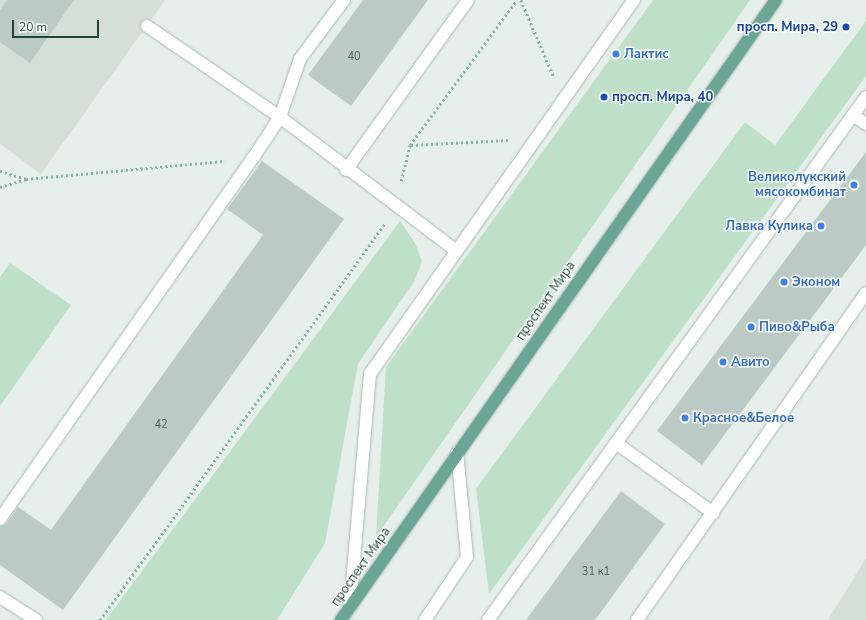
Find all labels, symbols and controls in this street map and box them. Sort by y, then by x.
scale bar [14,12,101,38]
text: 20 m [19,19,47,35]
place label: просп. Мира, 29 [737,19,838,35]
marker: просп. Мира, 29 [841,22,851,32]
place label: Лактис [624,46,669,62]
marker: Лактис [611,49,621,59]
house number: 40 [347,50,361,64]
place label: просп. Мира, 40 [612,89,713,105]
marker: просп. Мира, 40 [599,92,609,102]
place label: Великолукский мясокомбинат [748,170,846,201]
marker: Великолукский мясокомбинат [849,180,859,190]
place label: Лавка Кулика [725,218,813,234]
marker: Лавка Кулика [816,221,826,231]
street label: проспект Мира [513,259,579,343]
place label: Эконом [792,274,840,290]
marker: Эконом [779,277,789,287]
place label: Пиво&Рыба [759,319,835,335]
marker: Пиво&Рыба [746,322,756,332]
place label: Авито [731,354,770,370]
marker: Авито [718,357,728,367]
place label: Красное&Белое [693,410,794,426]
marker: Красное&Белое [680,413,690,423]
house number: 42 [154,418,168,432]
street label: проспект Мира [328,525,394,609]
house number: 31 к1 [582,565,610,579]

